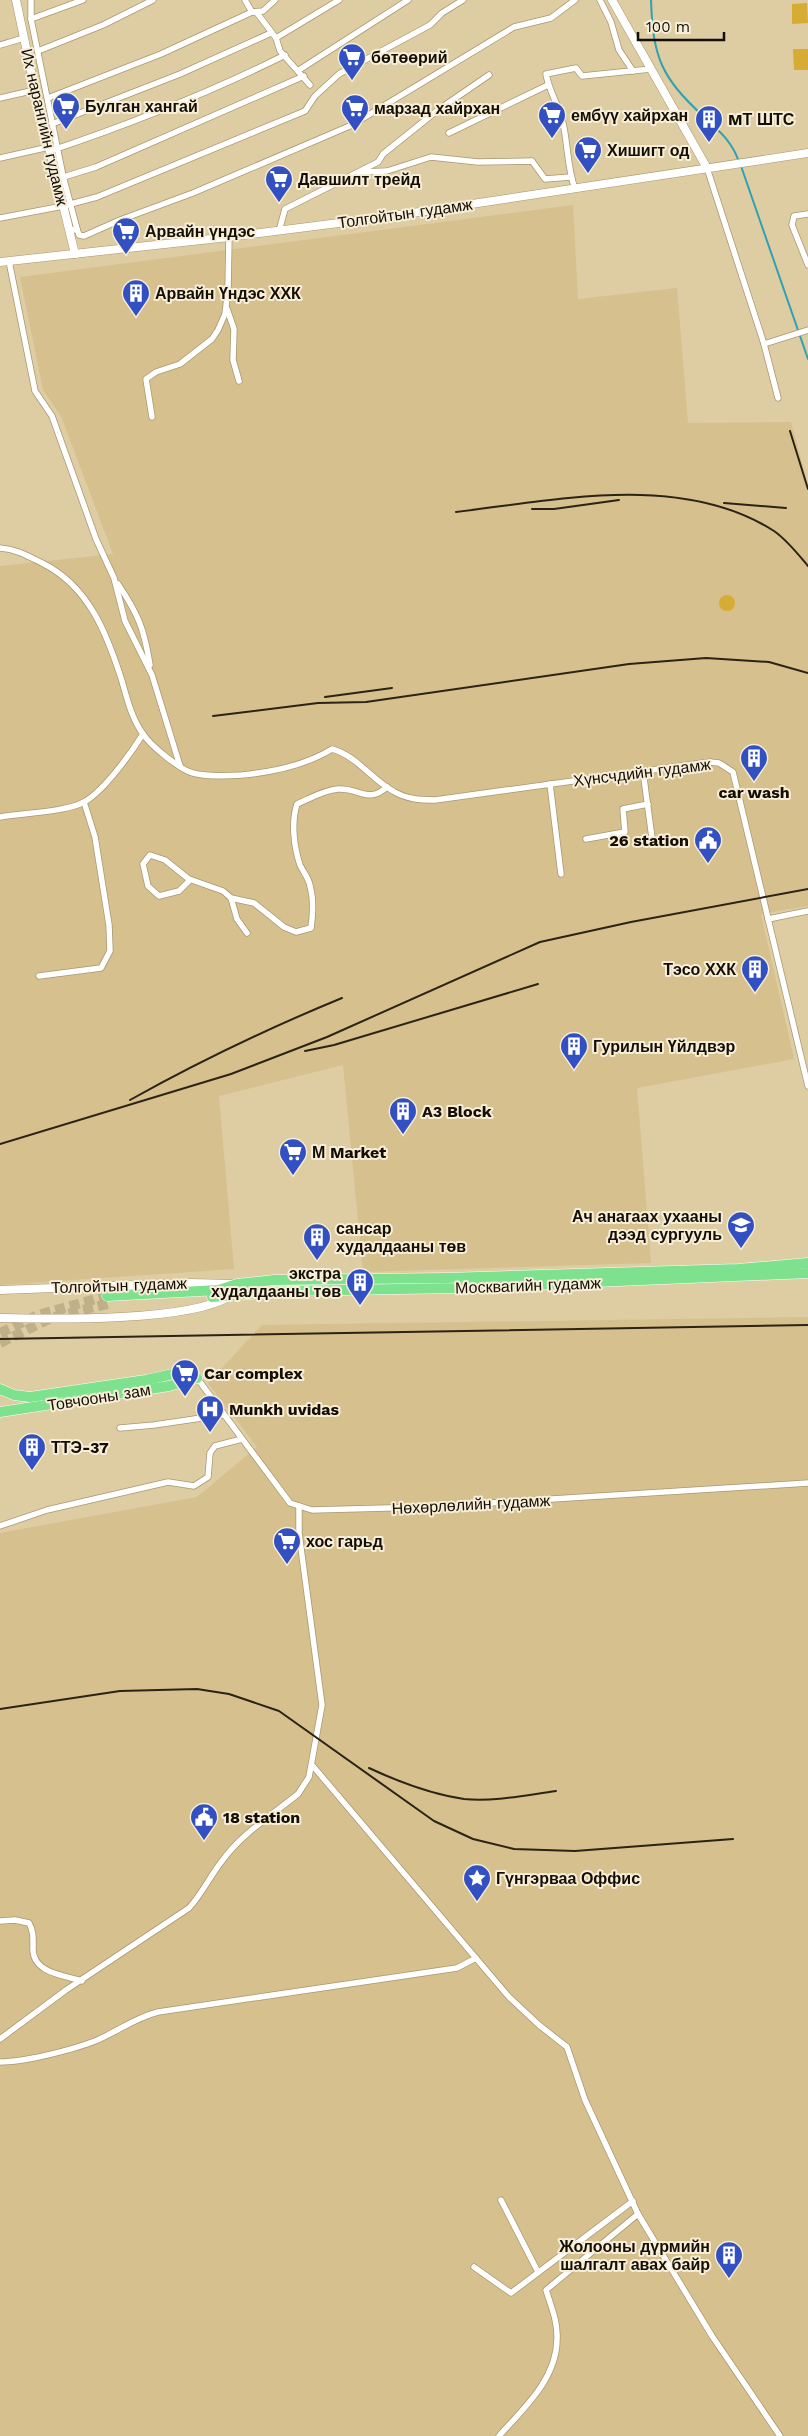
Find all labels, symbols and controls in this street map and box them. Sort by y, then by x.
scale bar [638,10,724,42]
text: 100 m [646,18,690,36]
supermarket icon: бөтөөрий [337,42,367,81]
street label: Их нарангийн гудамж [17,47,72,208]
place label: бөтөөрий [371,48,447,67]
supermarket icon: Булган хангай [51,91,81,130]
supermarket icon: марзад хайрхан [340,93,370,132]
place label: Булган хангай [85,97,198,116]
place label: марзад хайрхан [374,99,500,118]
supermarket icon: ембүү хайрхан [537,100,567,139]
building icon: MТ ШТС [694,104,724,143]
place label: ембүү хайрхан [571,106,688,125]
place label: MТ ШТС [728,110,795,129]
supermarket icon: Хишигт од [573,135,603,174]
place label: Хишигт од [607,141,689,160]
supermarket icon: Давшилт трейд [264,164,294,203]
place label: Давшилт трейд [298,170,420,189]
street label: Толгойтын гудамж [336,195,474,232]
supermarket icon: Арвайн үндэс [111,216,141,255]
place label: Арвайн үндэс [145,222,255,241]
building icon: Арвайн Үндэс ХХК [121,278,151,317]
place label: Арвайн Үндэс ХХК [155,284,301,303]
building icon: car wash [739,743,769,782]
street label: Хүнсчдийн гудамж [572,755,712,790]
place label: car wash [718,783,790,802]
public building icon: 26 station [693,825,723,864]
place label: 26 station [609,831,689,850]
building icon: Тэсо ХХК [740,954,770,993]
place label: Тэсо ХХК [663,960,736,979]
building icon: Гурилын Үйлдвэр [559,1031,589,1070]
place label: Гурилын Үйлдвэр [593,1037,736,1056]
building icon: A3 Block [388,1096,418,1135]
place label: A3 Block [422,1102,492,1121]
supermarket icon: М Market [278,1137,308,1176]
place label: М Market [312,1143,386,1162]
place label: Ач анагаах ухааны дээд сургууль [572,1207,722,1244]
school or university icon: Ач анагаах ухааны дээд сургууль [726,1210,756,1249]
place label: сансар худалдааны төв [336,1219,466,1256]
building icon: сансар худалдааны төв [302,1222,332,1261]
place label: экстра худалдааны төв [211,1264,341,1301]
building icon: экстра худалдааны төв [345,1267,375,1306]
street label: Москвагийн гудамж [455,1273,602,1298]
street label: Толгойтын гудамж [51,1274,188,1297]
supermarket icon: Car complex [170,1358,200,1397]
place label: Car complex [204,1364,303,1383]
street label: Товчооны зам [46,1380,152,1415]
hospital icon: Munkh uvidas [195,1394,225,1433]
place label: Munkh uvidas [229,1400,340,1419]
building icon: ТТЭ-37 [17,1432,47,1471]
place label: ТТЭ-37 [51,1438,109,1457]
street label: Нөхөрлөлийн гудамж [391,1491,551,1518]
supermarket icon: хос гарьд [272,1526,302,1565]
place label: хос гарьд [306,1532,383,1551]
public building icon: 18 station [189,1802,219,1841]
place label: 18 station [223,1808,300,1827]
place icon: Гүнгэрваа Оффис [462,1863,492,1902]
place label: Гүнгэрваа Оффис [496,1869,640,1888]
place label: Жолооны дүрмийн шалгалт авах байр [558,2237,710,2274]
building icon: Жолооны дүрмийн шалгалт авах байр [714,2240,744,2279]

